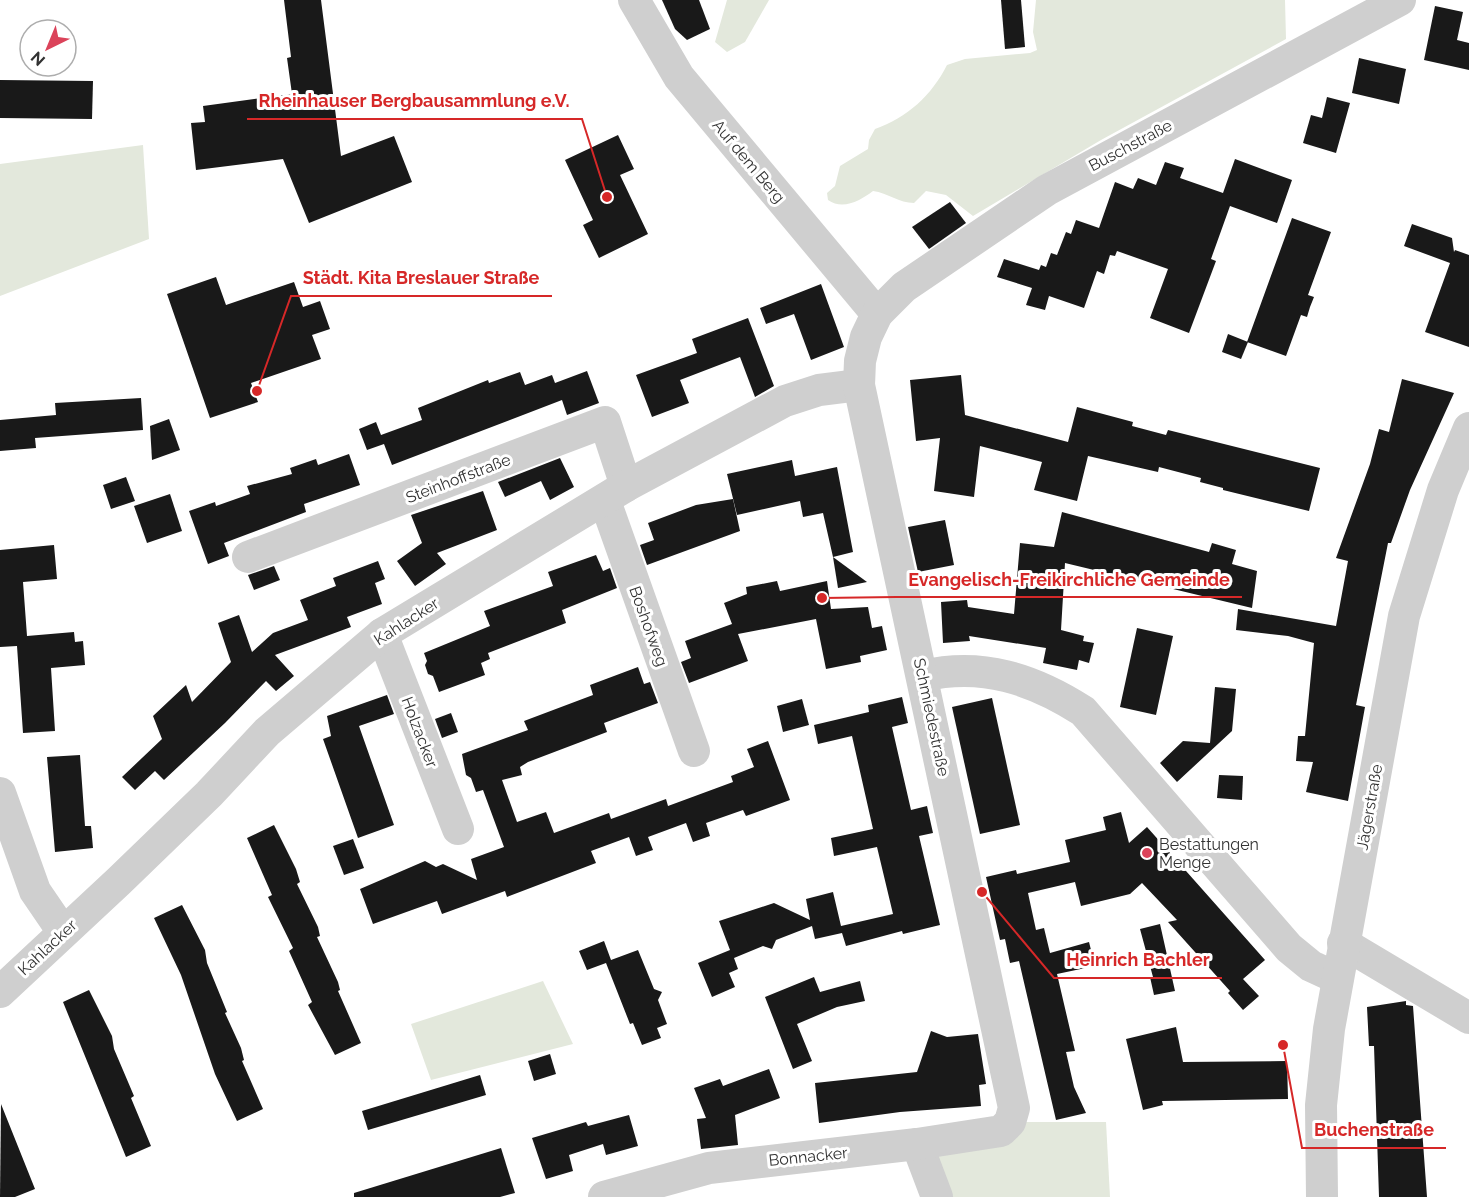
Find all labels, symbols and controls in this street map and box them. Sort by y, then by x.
north arrow [18,18,78,78]
text: N [27,47,49,70]
callout: Rheinhauser Bergbausammlung e.V. [247,83,582,119]
text: Rheinhauser Bergbausammlung e.V. [259,90,570,111]
street label: Auf dem Berg [708,116,789,207]
street label: Buschstraße [1085,116,1175,175]
callout: Städt. Kita Breslauer Straße [291,260,552,296]
text: Städt. Kita Breslauer Straße [303,267,539,288]
street label: Steinhoffstraße [403,450,513,507]
callout: Evangelisch-Freikirchliche Gemeinde [896,561,1242,597]
text: Evangelisch-Freikirchliche Gemeinde [908,569,1230,590]
street label: Boshofweg [625,584,672,669]
street label: Kahlacker [370,593,442,649]
street label: Schmiedestraße [910,656,953,778]
street label: Holzacker [397,694,442,770]
street label: Jägerstraße [1353,763,1386,851]
place label: Bestattungen Menge [1159,835,1259,872]
marker: Bestattungen Menge [1140,846,1154,860]
street label: Kahlacker [14,915,81,979]
callout: Heinrich Bachler [1054,942,1222,978]
text: Heinrich Bachler [1066,949,1210,970]
callout: Buchenstraße [1302,1112,1446,1148]
text: Buchenstraße [1314,1119,1434,1140]
street label: Bonnacker [768,1143,849,1170]

